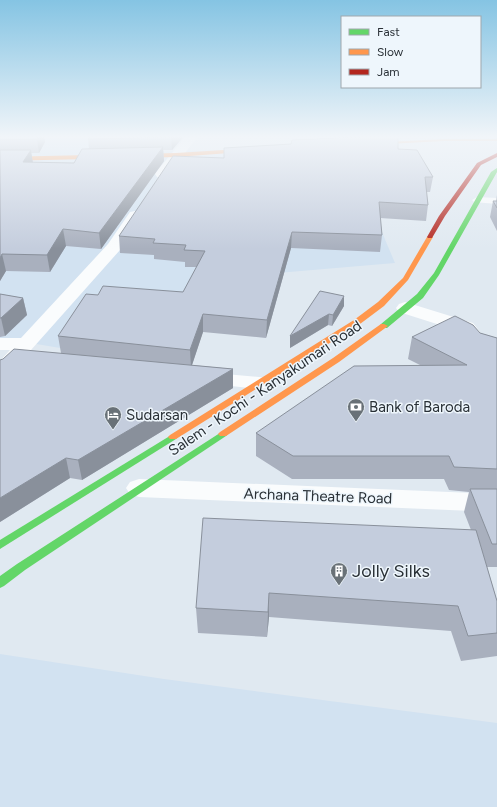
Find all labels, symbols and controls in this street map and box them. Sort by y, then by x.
legend [341,16,481,88]
text: Fast [377,25,400,39]
text: Slow [377,45,404,59]
text: Jam [377,65,400,79]
street label: Salem - Kochi - Kanyakumari Road [165,316,365,460]
bank icon: Bank of Baroda [346,397,366,422]
place label: Bank of Baroda [369,398,470,416]
hotel icon: Sudarsan [103,405,123,430]
place label: Sudarsan [126,406,188,424]
street label: Archana Theatre Road [243,484,393,508]
place label: Jolly Silks [352,560,430,582]
building icon: Jolly Silks [329,561,349,586]

